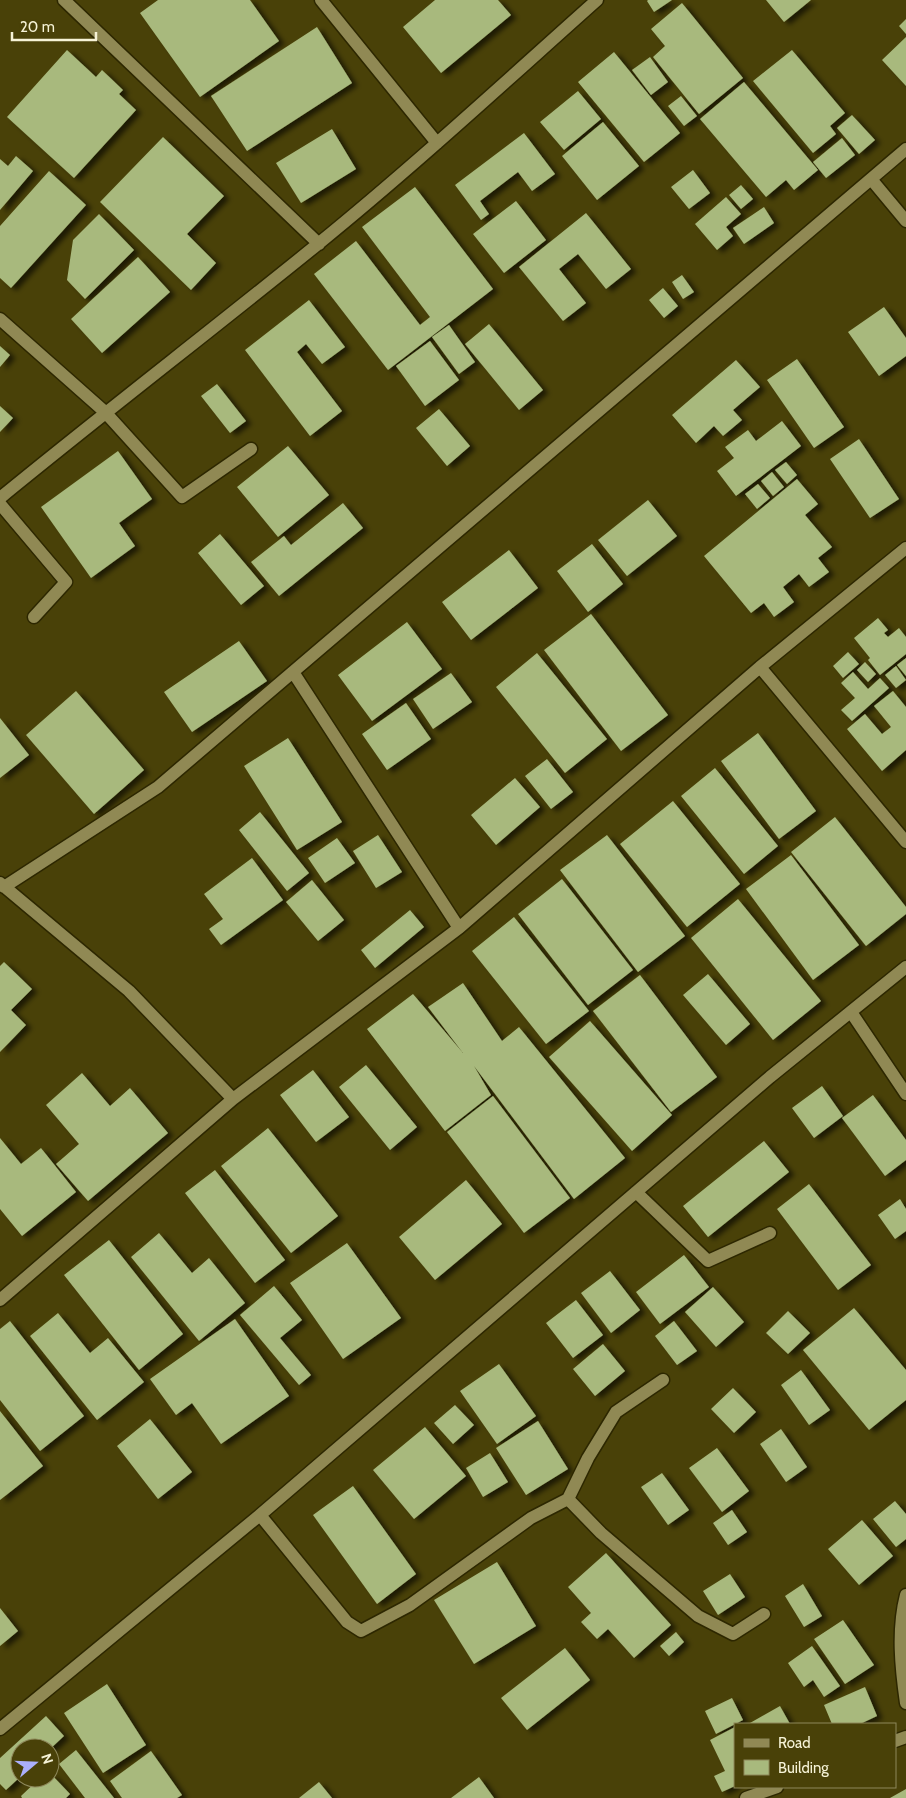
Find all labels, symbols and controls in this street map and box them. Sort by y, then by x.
scale bar [12,10,96,42]
text: 20 m [20,18,55,36]
legend [734,1723,896,1788]
text: Road [778,1734,811,1752]
north arrow [10,1738,60,1788]
text: N [37,1751,57,1766]
text: Building [778,1759,829,1777]

